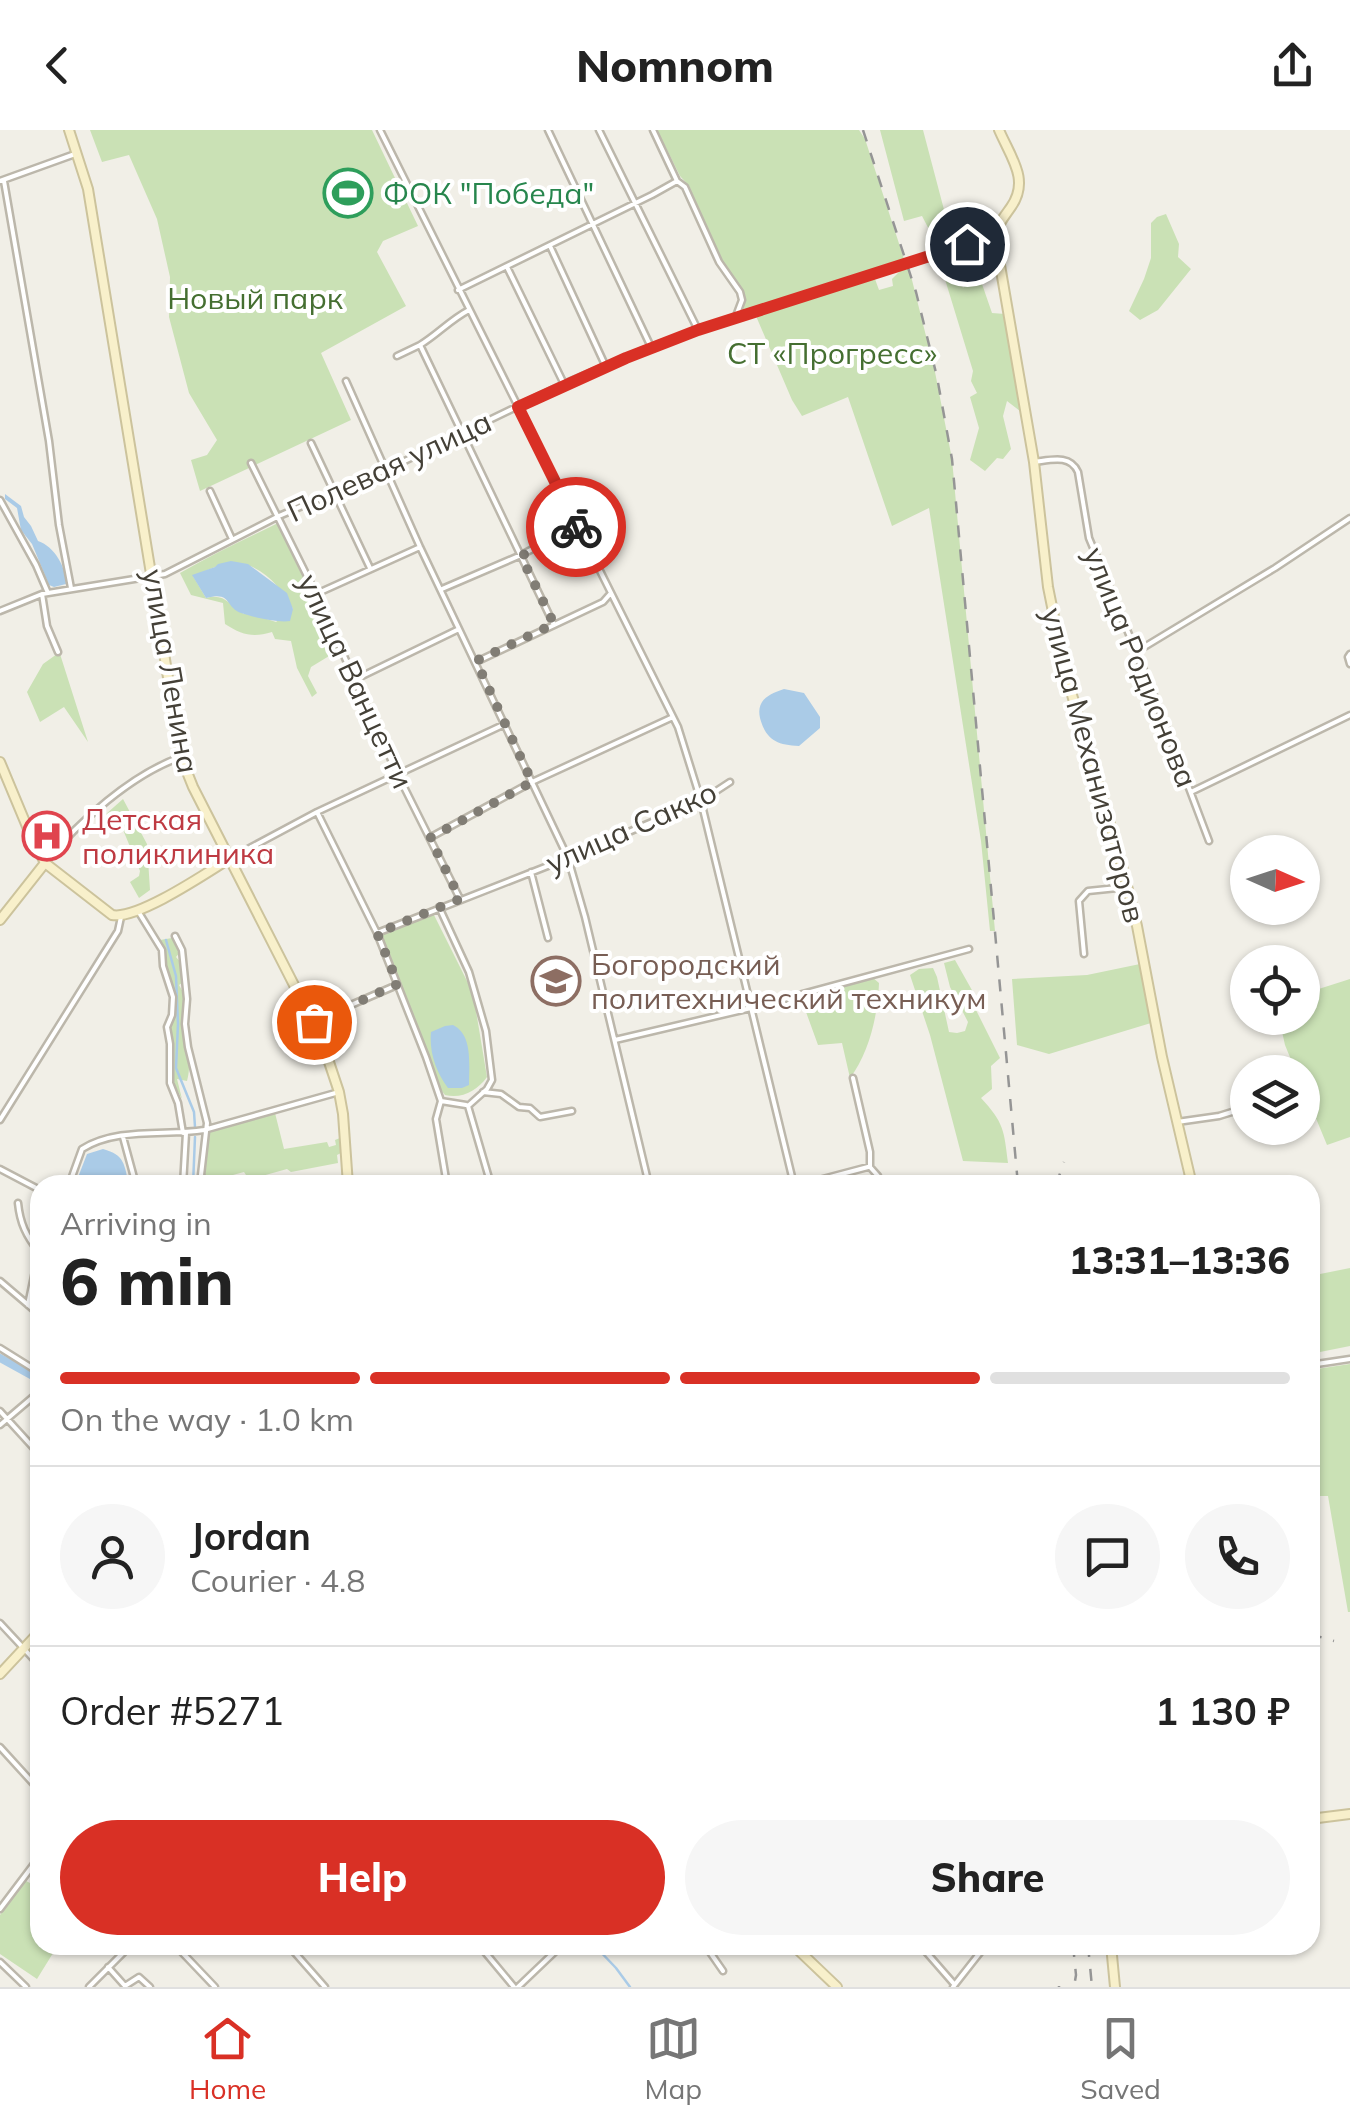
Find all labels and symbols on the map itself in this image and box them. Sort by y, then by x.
sports icon: ФОК "Победа" [322,167,374,219]
place label: ФОК "Победа" [383,174,594,212]
pin [925,202,1010,287]
park label: Новый парк [167,279,344,317]
park label: СТ «Прогресс» [727,334,937,372]
street label: Полевая улица [281,402,497,530]
courier [526,477,626,577]
street label: улица Родионова [1075,541,1207,793]
street label: улица Ленина [134,566,208,776]
street label: улица Ванцетти [290,568,422,794]
street label: улица Механизаторов [1034,603,1154,927]
street label: улица Сакко [539,772,723,882]
place label: Детская поликлиника [82,800,274,872]
hospital icon: Детская поликлиника [21,810,73,862]
north arrow [1230,835,1320,925]
place label: Богородский политехнический техникум [591,945,986,1017]
school or university icon: Богородский политехнический техникум [530,955,582,1007]
pin [272,980,357,1065]

